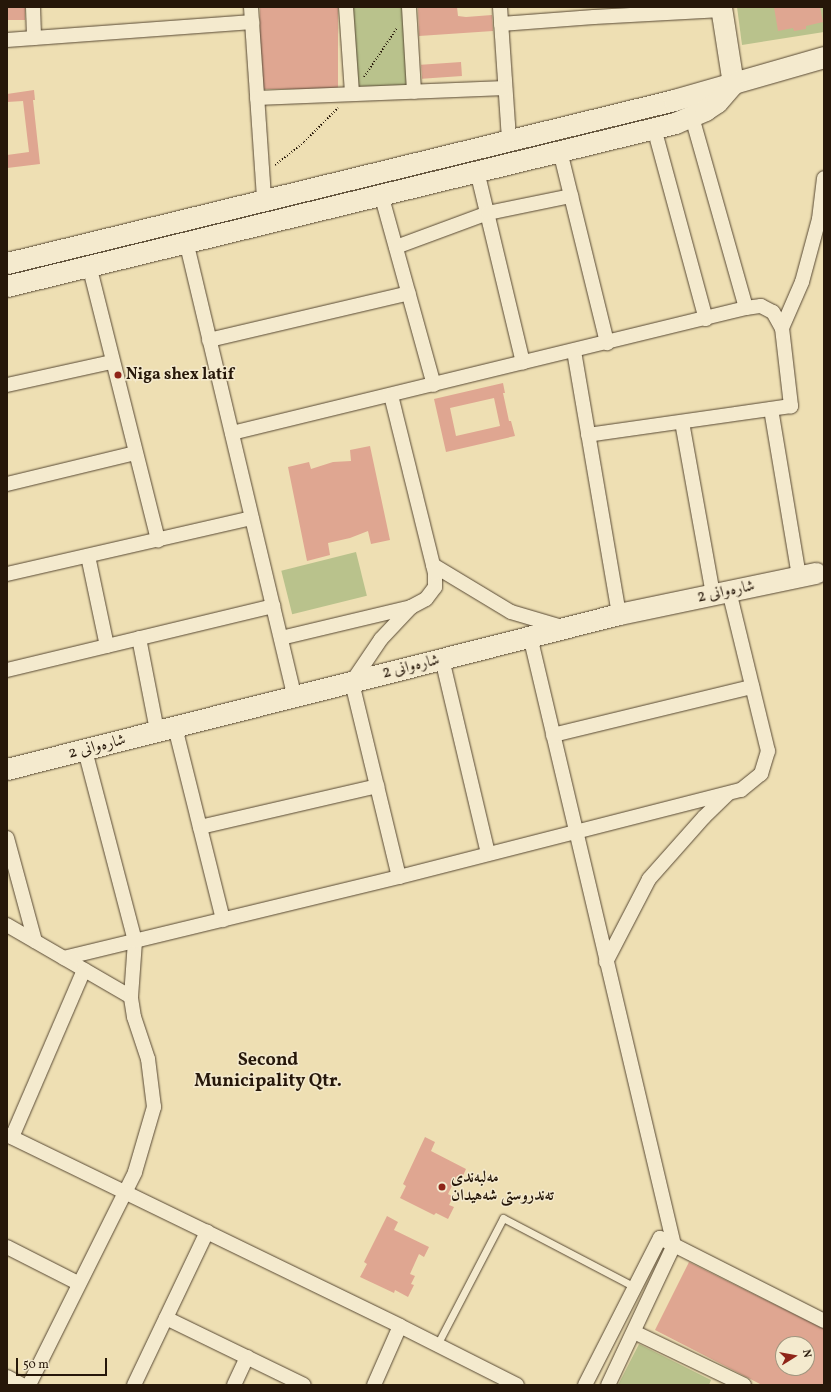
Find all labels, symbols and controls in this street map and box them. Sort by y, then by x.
place label: Niga shex latif [126,365,234,385]
marker: Niga shex latif [113,370,123,380]
street label: شارەوانی 2 [695,577,757,607]
street label: شارەوانی 2 [380,651,442,683]
street label: شارەوانی 2 [66,731,128,763]
district label: Second Municipality Qtr. [194,1051,342,1094]
place label: مەلبەندی تەندروستی شەهیدان [451,1168,554,1206]
marker: مەلبەندی تەندروستی شەهیدان [436,1181,448,1193]
north arrow [775,1336,815,1376]
text: N [798,1348,814,1359]
scale bar [18,1350,109,1376]
text: 50 m [23,1357,49,1373]

